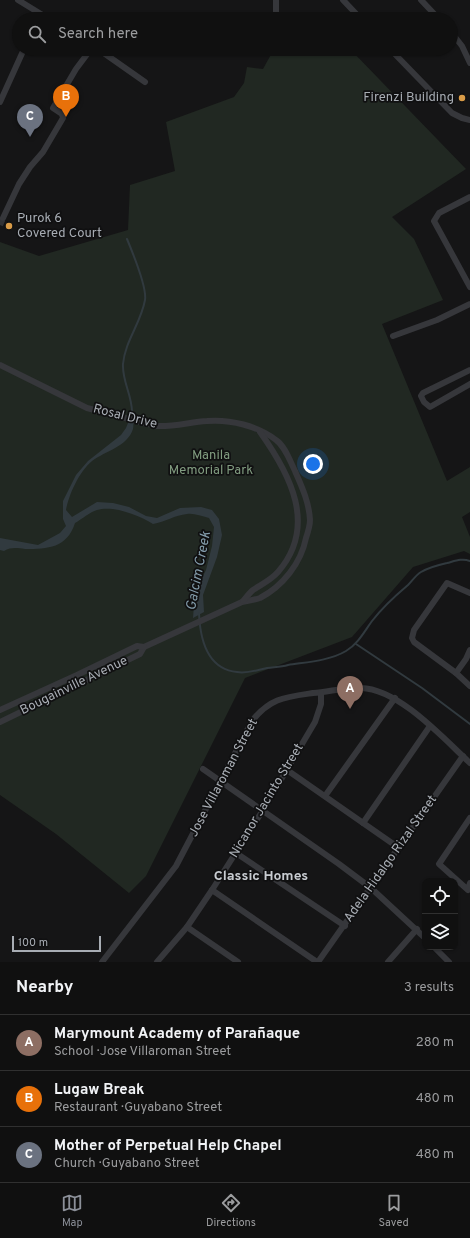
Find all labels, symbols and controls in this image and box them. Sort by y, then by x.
search box [12,12,458,56]
icon: search [26,23,48,45]
text: Search here [58,25,138,44]
pin: B [53,84,79,117]
place label: Firenzi Building [363,90,454,106]
marker: Firenzi Building [457,93,467,103]
pin: C [17,104,43,137]
place label: Purok 6 Covered Court [17,211,102,242]
marker: Purok 6 Covered Court [4,221,14,231]
street label: Rosal Drive [91,401,159,433]
park label: Manila Memorial Park [169,448,253,479]
your location [303,454,323,474]
water label: Galcim Creek [183,529,215,612]
street label: Bougainville Avenue [18,653,130,719]
pin: A [337,676,363,709]
street label: Jose Villaroman Street [186,716,262,840]
street label: Nicanor Jacinto Street [227,741,308,861]
street label: Adela Hidalgo Rizal Street [341,792,441,926]
district label: Classic Homes [214,868,308,885]
map controls [422,878,458,950]
button: locate [422,878,458,914]
button: layers [422,914,458,950]
scale bar [12,934,101,953]
text: 100 m [18,936,48,950]
text: Nearby [16,977,73,999]
text: 3 results [404,980,454,996]
text: Marymount Academy of Parañaque [54,1025,300,1044]
text: A [24,1035,34,1051]
text: 280 m [416,1035,454,1051]
text: School · Jose Villaroman Street [54,1044,231,1060]
text: Lugaw Break [54,1081,144,1100]
text: B [25,1091,33,1107]
text: 480 m [416,1091,454,1107]
text: Restaurant · Guyabano Street [54,1100,222,1116]
text: Mother of Perpetual Help Chapel [54,1137,282,1156]
text: C [25,1147,33,1163]
text: 480 m [416,1147,454,1163]
text: Church · Guyabano Street [54,1156,200,1172]
tab: Map [61,1192,83,1230]
tab: Directions [206,1192,256,1230]
tab: Saved [378,1192,409,1230]

